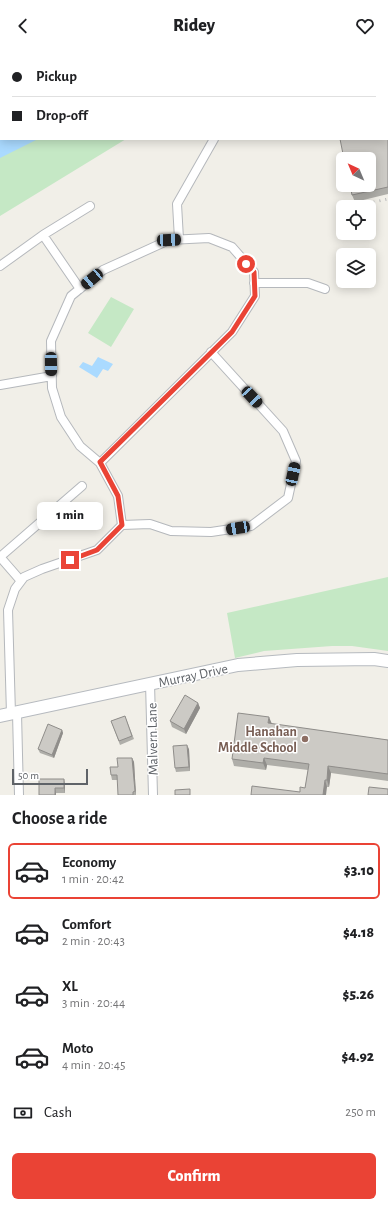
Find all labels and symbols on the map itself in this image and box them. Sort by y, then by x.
north arrow [336,152,376,192]
car [157,234,181,246]
route start [237,255,255,273]
car [79,267,105,291]
car [45,352,57,376]
car [239,384,265,410]
car [285,461,301,487]
callout: 1 min [37,502,103,530]
car [225,520,251,536]
route end [61,551,79,569]
street label: Murray Drive [157,662,229,690]
street label: Malvern Lane [145,702,161,776]
place label: Hanahan Middle School [218,725,297,755]
marker: Hanahan Middle School [300,734,310,744]
scale bar [12,767,88,786]

